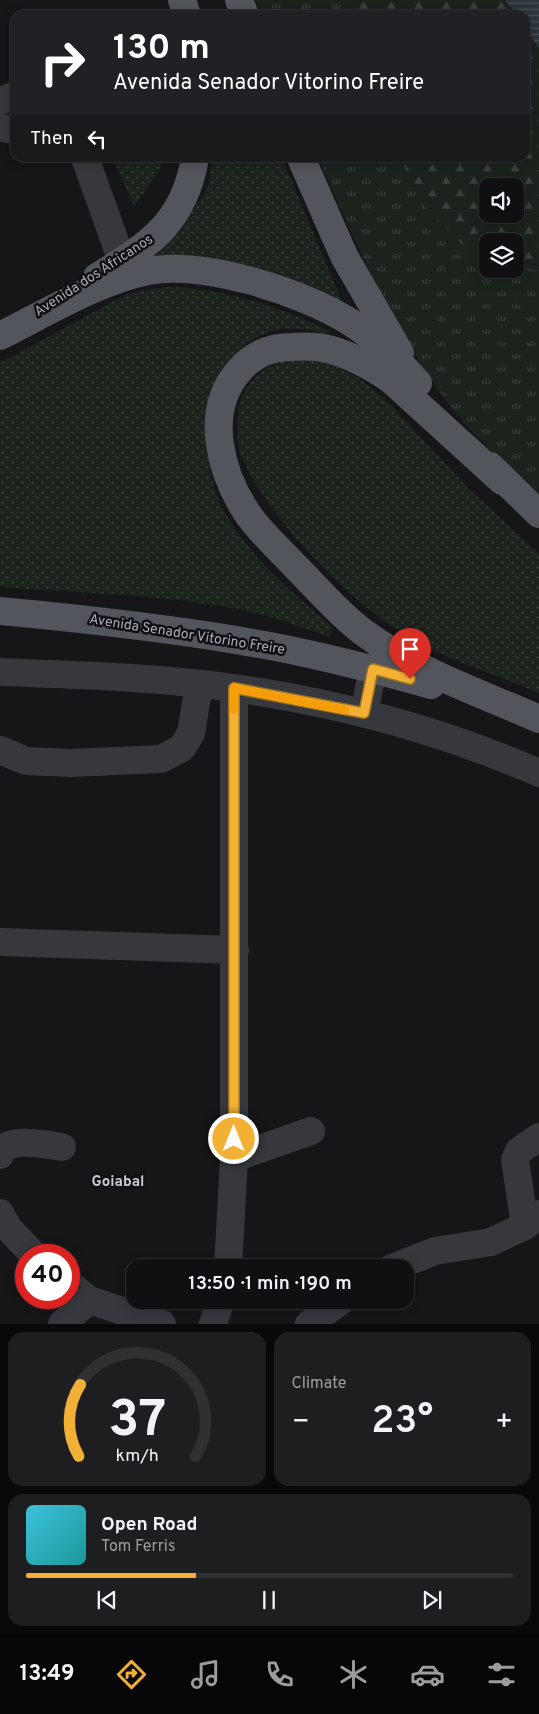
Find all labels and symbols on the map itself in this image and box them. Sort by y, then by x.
street label: Avenida dos Africanos [31,231,157,321]
street label: Avenida Senador Vitorino Freire [88,611,286,659]
pin [389,628,431,679]
position arrow [207,1112,259,1164]
district label: Goiabal [92,1173,144,1192]
speed limit sign: 40 [15,1244,80,1309]

